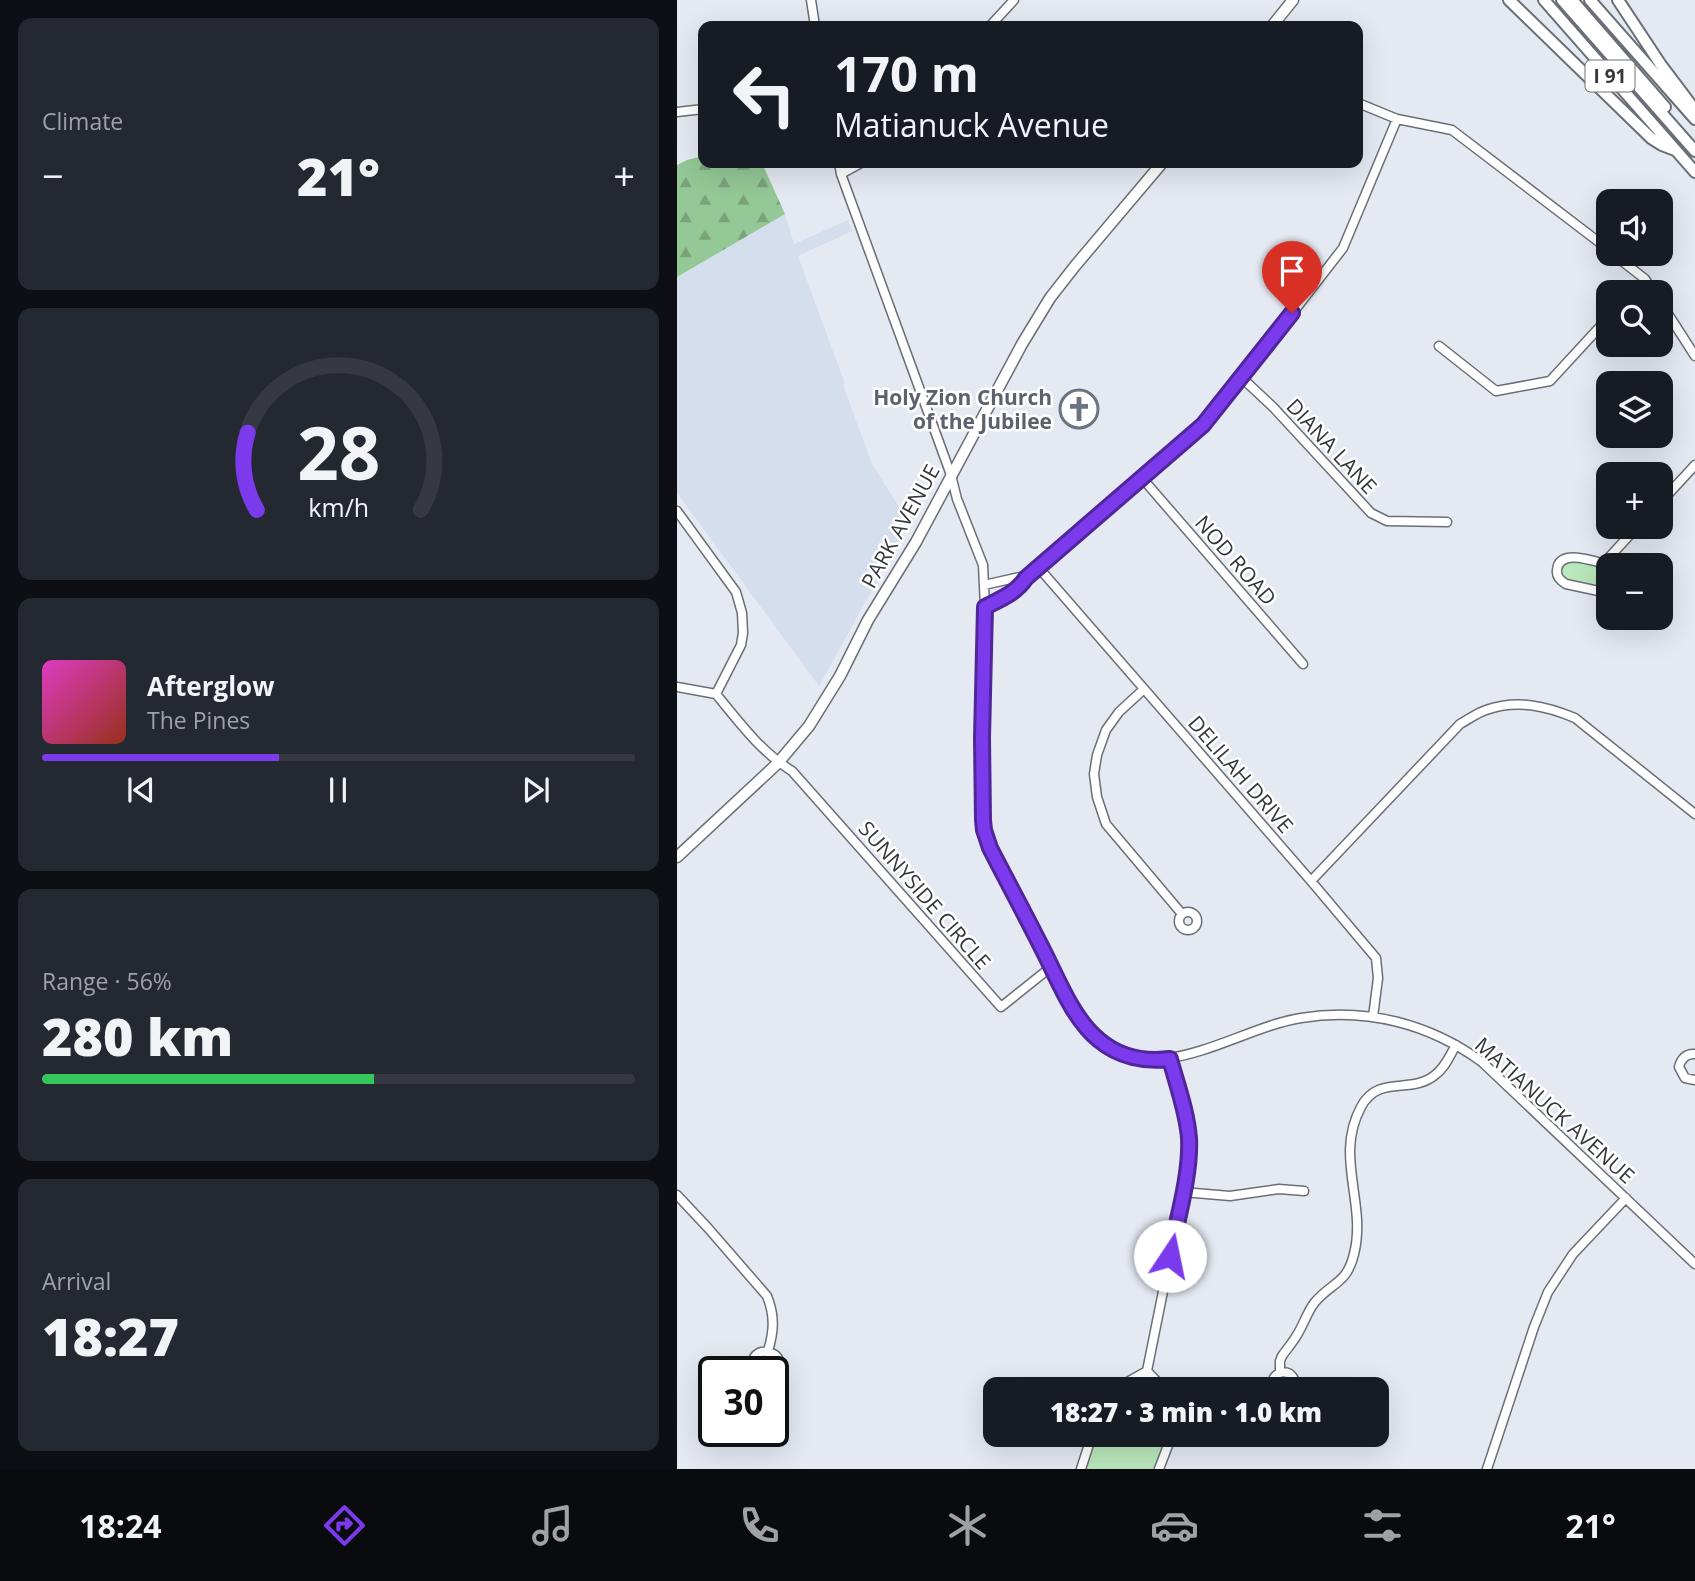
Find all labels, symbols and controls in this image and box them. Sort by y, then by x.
text: 170 m [834,40,979,106]
icon: left [719,49,810,140]
road number: I 91 [1585,60,1635,92]
text: Matianuck Avenue [834,103,1109,146]
text: Climate [42,105,123,137]
text: 21° [297,140,380,211]
text: − [42,149,64,201]
text: + [613,149,635,201]
map controls [1596,189,1673,630]
button: sound [1596,189,1673,266]
pin [1262,241,1322,313]
icon: arrive [1273,252,1311,290]
button: search [1596,280,1673,357]
button: layers [1596,371,1673,448]
place label: Holy Zion Church of the Jubilee [873,383,1052,435]
church icon: Holy Zion Church of the Jubilee [1058,388,1100,430]
street label: DIANA LANE [1281,392,1383,500]
text: 28 [297,403,380,502]
street label: PARK AVENUE [854,459,946,593]
button: + [1596,462,1673,539]
text: km/h [308,490,369,524]
street label: NOD ROAD [1189,509,1283,611]
button: − [1596,553,1673,630]
text: Afterglow [147,668,274,704]
text: The Pines [147,704,250,736]
street label: DELILAH DRIVE [1182,709,1300,839]
icon: previous [122,771,160,809]
icon: pause [319,771,357,809]
icon: next [517,771,555,809]
street label: SUNNYSIDE CIRCLE [853,815,997,975]
text: Range · 56% [42,965,172,997]
text: 280 km [42,1000,233,1071]
street label: MATIANUCK AVENUE [1469,1031,1641,1189]
position arrow [1133,1219,1207,1293]
text: Arrival [42,1265,111,1297]
text: 18:27 [42,1300,179,1371]
speed limit sign: 30 [698,1356,789,1447]
text: 18:27 · 3 min · 1.0 km [1050,1394,1322,1430]
icon: directions [320,1501,369,1550]
icon: music [528,1501,577,1550]
icon: phone [735,1501,784,1550]
icon: climate [943,1501,992,1550]
icon: car [1150,1501,1199,1550]
icon: filters [1358,1501,1407,1550]
text: 18:24 [79,1504,162,1547]
text: 21° [1565,1504,1616,1547]

